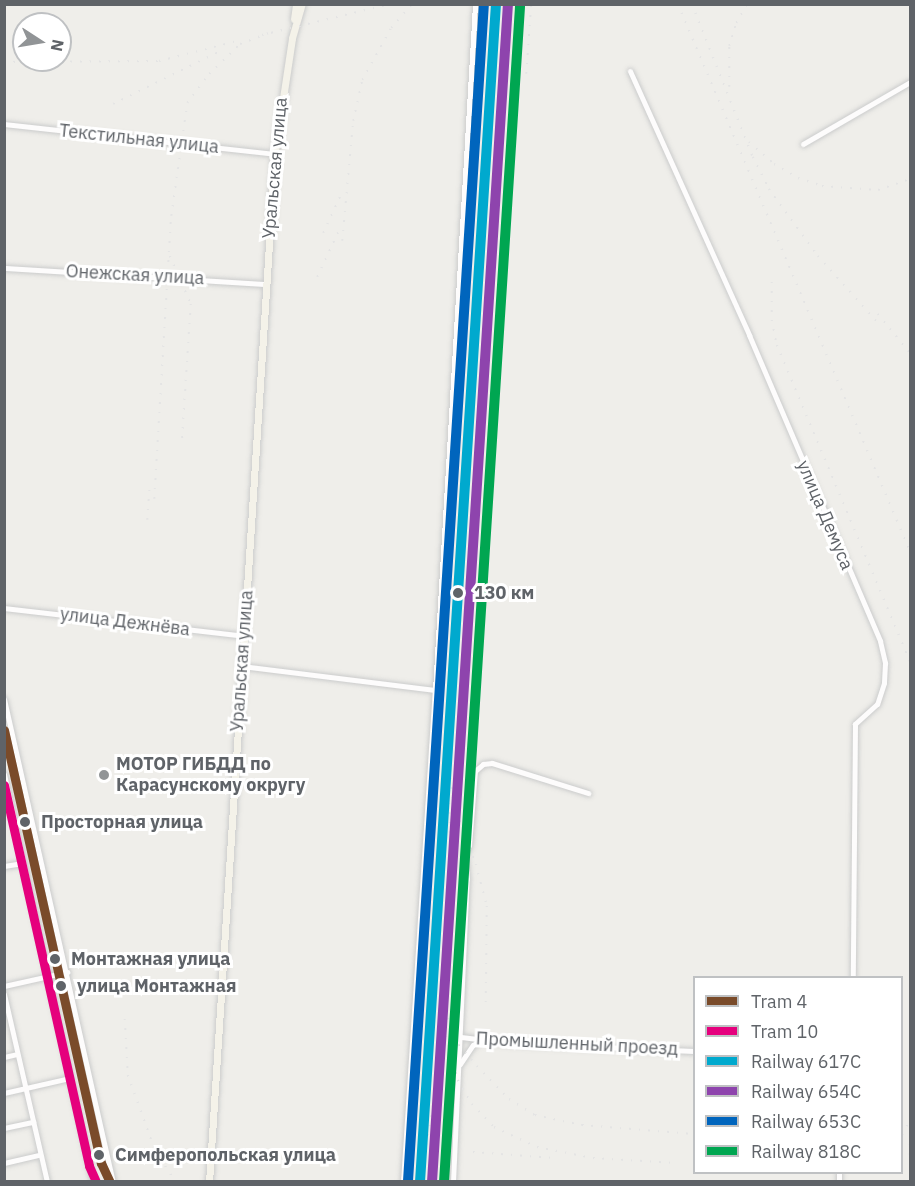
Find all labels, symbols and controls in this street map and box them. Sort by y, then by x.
north arrow [12,12,72,72]
text: N [47,38,69,53]
street label: Уральская улица [258,96,292,240]
street label: Текстильная улица [58,120,220,158]
street label: Онежская улица [65,261,205,289]
street label: улица Демуса [792,457,858,573]
marker: 130 км [447,582,469,604]
place label: 130 км [474,582,534,604]
street label: Уральская улица [226,589,258,733]
street label: улица Дежнёва [59,603,191,641]
place label: МОТОР ГИБДД по Карасунскому округу [116,754,305,796]
marker: МОТОР ГИБДД по Карасунскому округу [97,768,111,782]
marker: Просторная улица [14,811,36,833]
place label: Просторная улица [41,811,203,833]
marker: Монтажная улица [44,948,66,970]
place label: Монтажная улица [71,948,230,970]
marker: улица Монтажная [50,975,72,997]
place label: улица Монтажная [77,975,236,997]
legend [693,976,903,1174]
text: Tram 4 [751,990,807,1013]
text: Tram 10 [751,1020,818,1043]
street label: Промышленный проезд [475,1028,679,1060]
text: Railway 617C [751,1050,861,1073]
text: Railway 654С [751,1080,861,1103]
text: Railway 653С [751,1110,861,1133]
text: Railway 818С [751,1140,861,1163]
marker: Симферопольская улица [88,1144,110,1166]
place label: Симферопольская улица [115,1144,336,1166]

